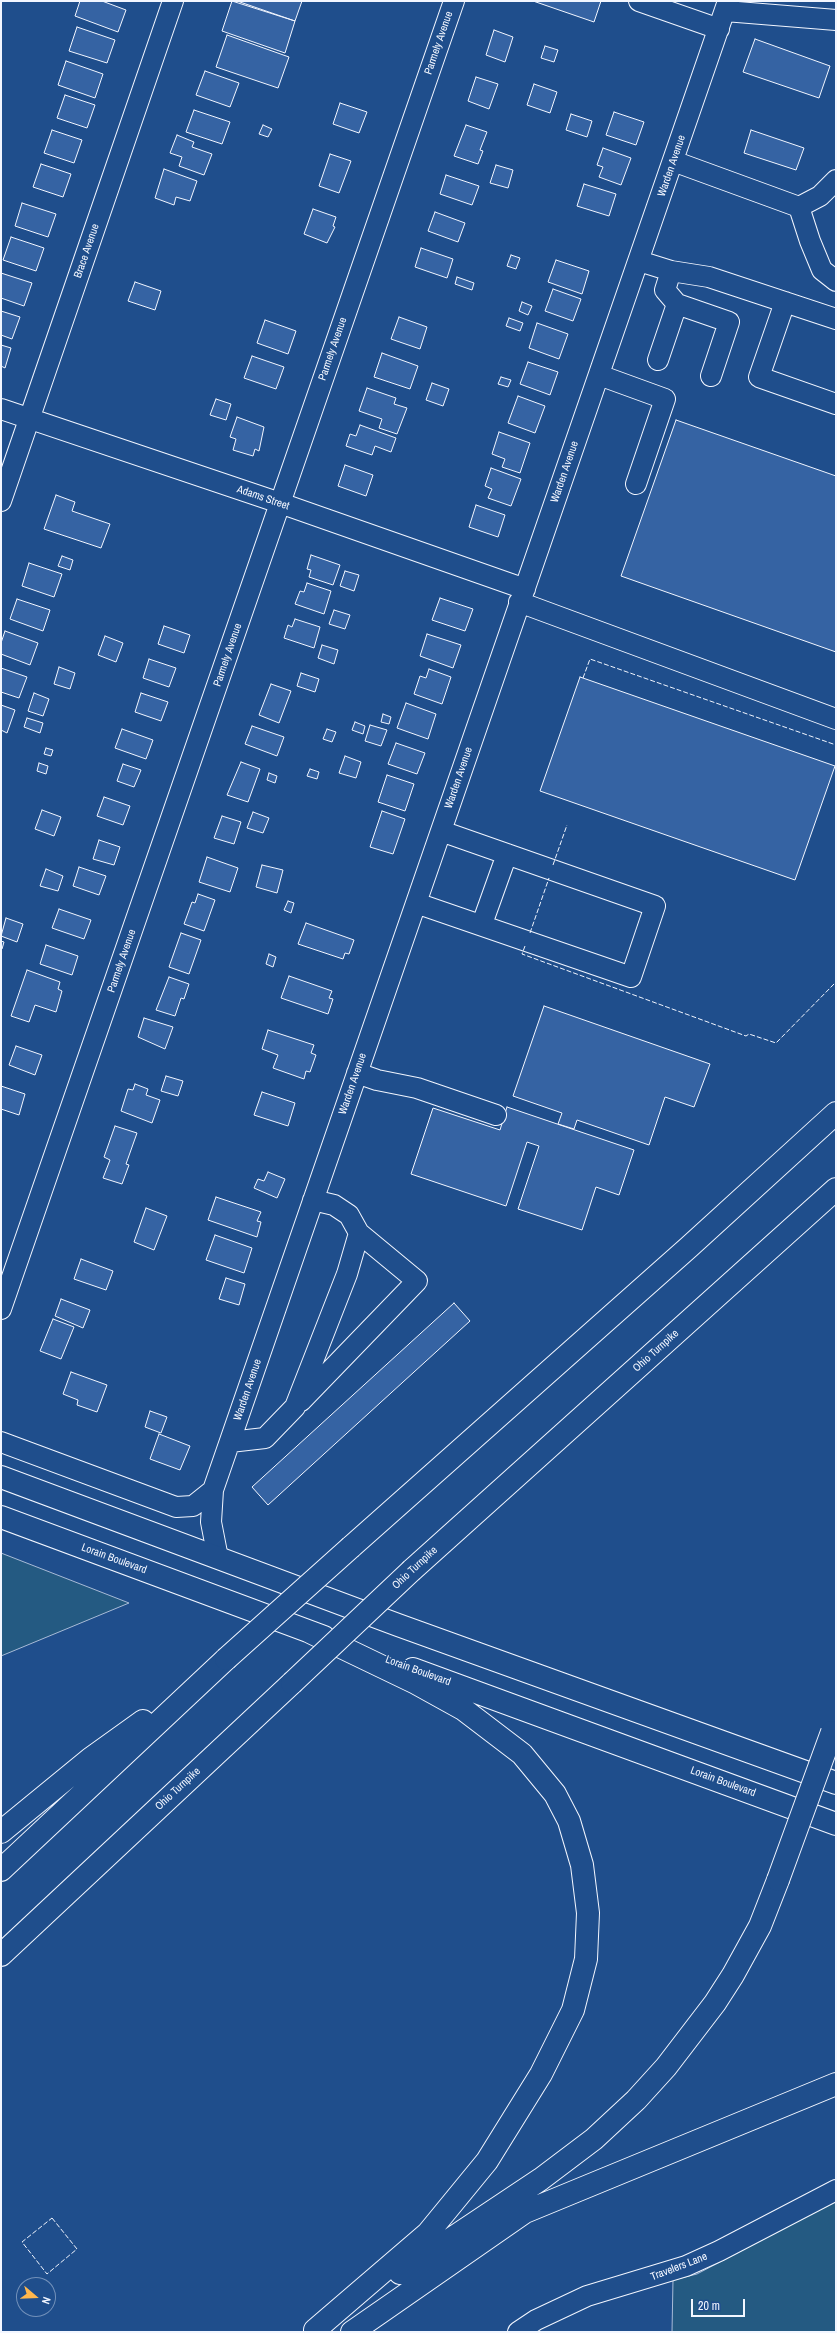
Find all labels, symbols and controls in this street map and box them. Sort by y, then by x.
street label: Parmely Avenue [422,10,456,76]
street label: Warden Avenue [655,134,689,198]
street label: Brace Avenue [72,222,102,280]
street label: Parmely Avenue [316,316,350,382]
street label: Warden Avenue [548,440,582,504]
street label: Adams Street [235,483,291,513]
street label: Parmely Avenue [211,622,245,688]
street label: Warden Avenue [442,746,476,810]
street label: Parmely Avenue [105,928,139,994]
street label: Warden Avenue [336,1052,370,1116]
street label: Ohio Turnpike [630,1327,682,1375]
street label: Warden Avenue [231,1358,265,1422]
street label: Lorain Boulevard [79,1541,149,1577]
street label: Ohio Turnpike [390,1544,440,1592]
street label: Lorain Boulevard [383,1653,453,1689]
street label: Lorain Boulevard [688,1764,758,1800]
street label: Ohio Turnpike [153,1765,203,1813]
street label: Travelers Lane [649,2250,709,2284]
north arrow [16,2277,56,2317]
scale bar [693,2291,747,2317]
text: N [39,2295,54,2306]
text: 20 m [698,2298,720,2314]

